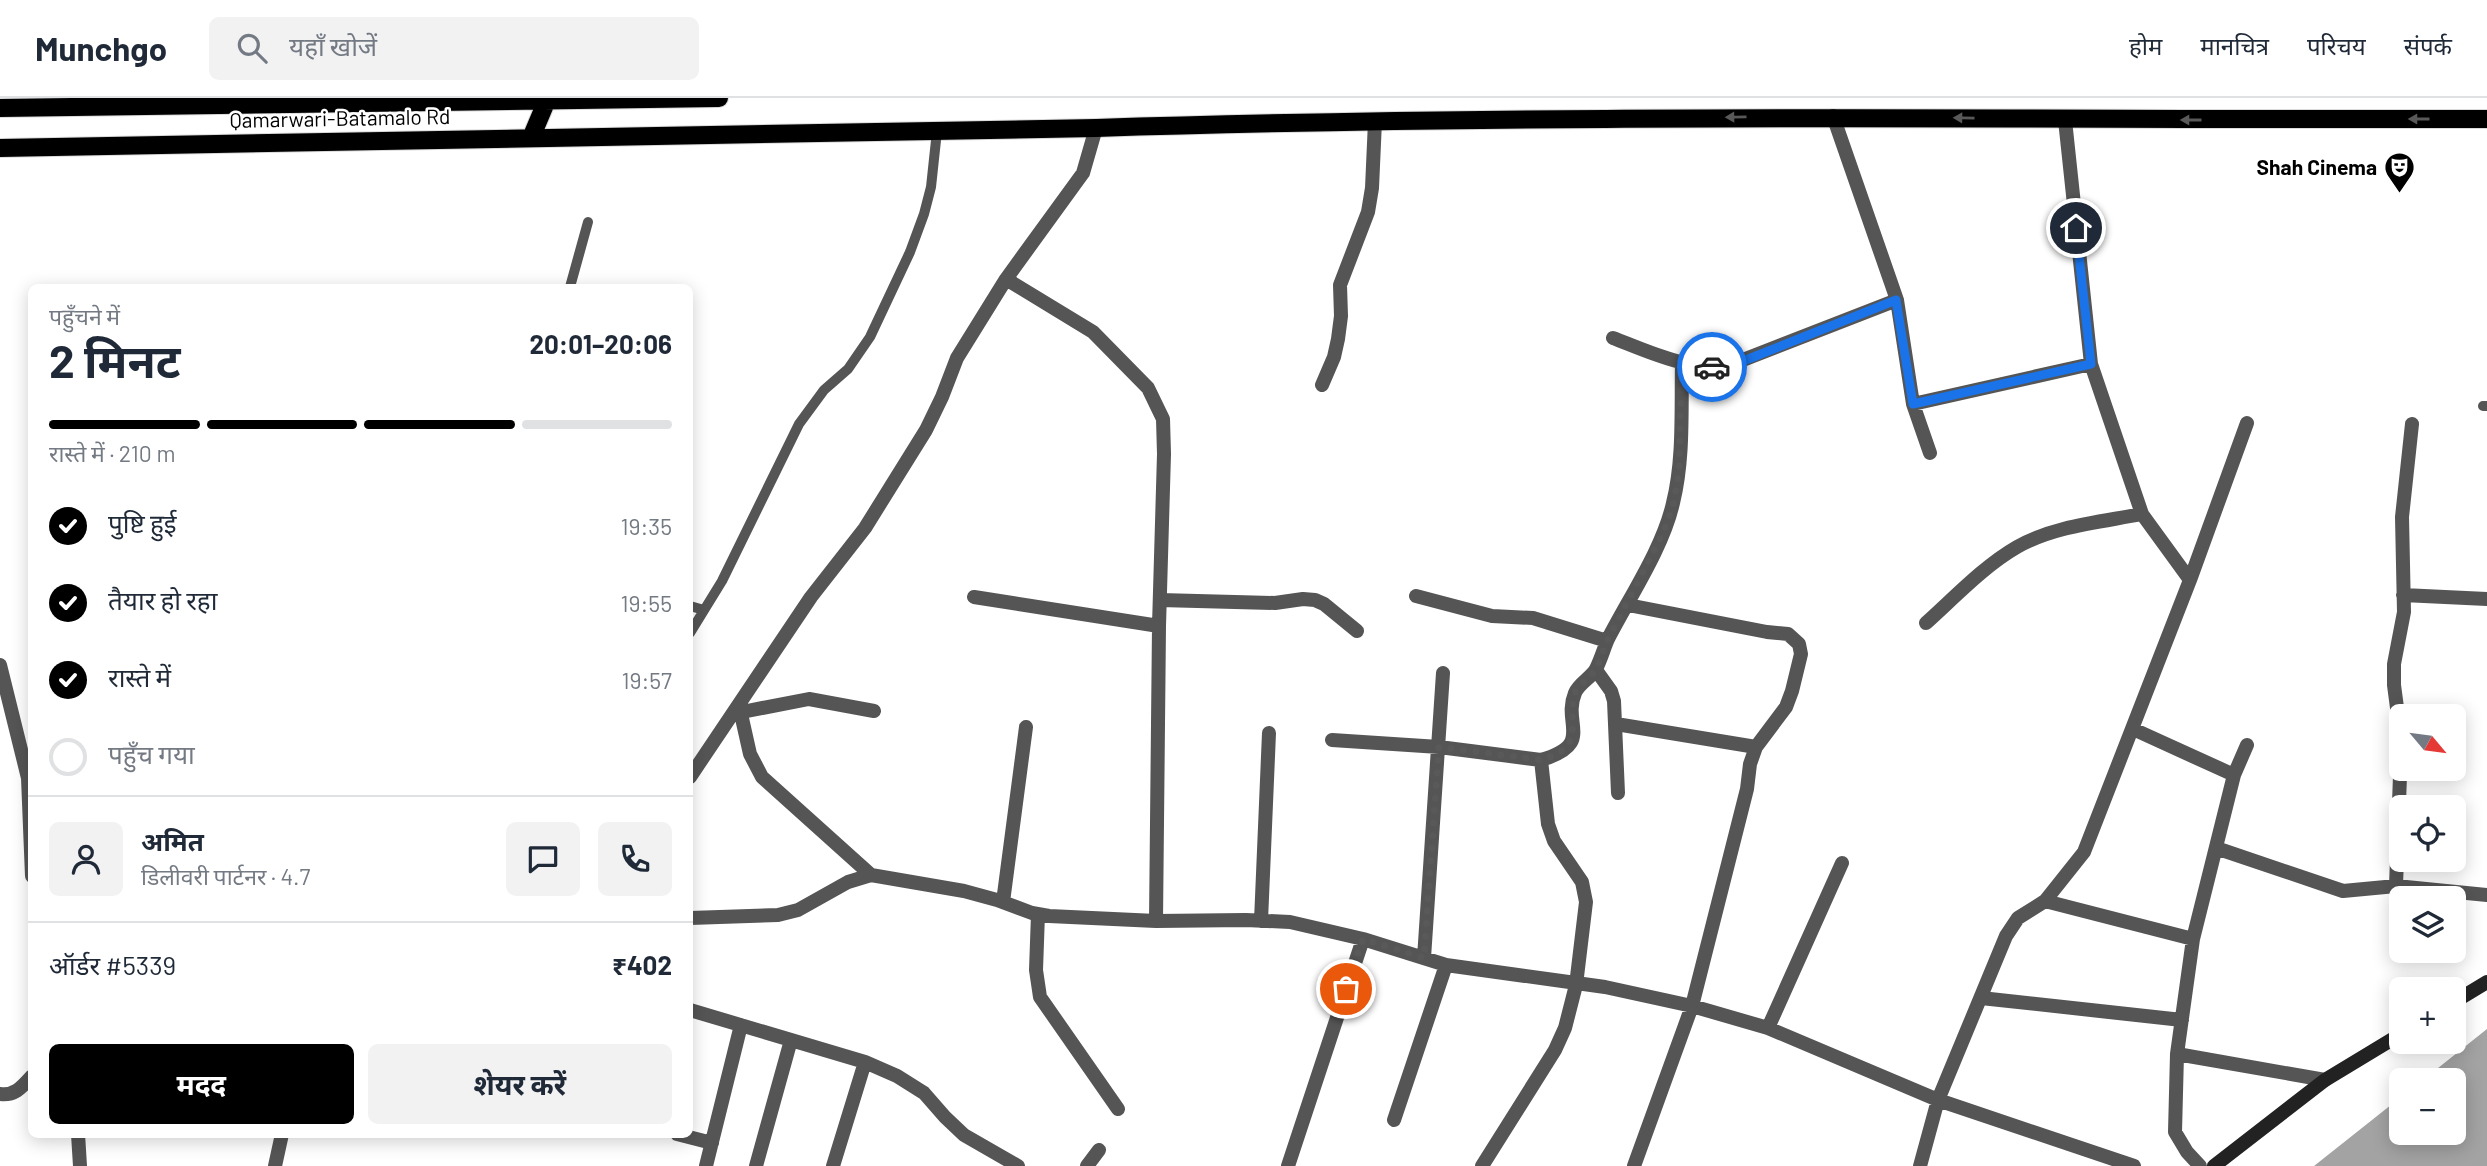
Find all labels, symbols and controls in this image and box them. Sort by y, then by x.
search box [209,17,699,80]
text: Munchgo [35,28,167,68]
icon: search [233,29,271,67]
text: यहाँ खोजें [289,30,377,61]
text: होम [2129,31,2162,60]
text: मानचित्र [2200,31,2269,60]
text: परिचय [2307,31,2366,60]
text: संपर्क [2404,31,2452,60]
street label: Qamarwari-Batamalo Rd [229,103,451,132]
one-way arrow [1725,112,1747,123]
one-way arrow [1953,112,1975,124]
one-way arrow [2408,113,2430,125]
one-way arrow [2180,114,2202,126]
theatre icon: Shah Cinema [2383,151,2417,195]
place label: Shah Cinema [2257,154,2377,179]
pin [2046,198,2106,258]
icon: home [2057,209,2095,247]
text: पहुँचने में [49,302,120,330]
text: 20:01–20:06 [529,328,672,359]
text: 2 मिनट [49,332,181,387]
courier [1677,332,1747,402]
icon: car [1693,348,1731,386]
text: रास्ते में · 210 m [49,439,175,467]
icon: check [49,507,87,545]
text: पुष्टि हुई [108,507,176,538]
text: 19:35 [621,512,672,540]
icon: check [49,584,87,622]
text: तैयार हो रहा [108,584,217,615]
text: 19:55 [621,589,672,617]
icon: check [49,661,87,699]
text: रास्ते में [108,661,171,692]
text: 19:57 [621,666,672,694]
north arrow [2389,704,2466,780]
map controls [2389,704,2466,1145]
text: पहुँच गया [108,738,195,769]
button: locate [2389,795,2466,872]
button: person [49,822,123,896]
button: chat [506,822,580,896]
button: phone [598,822,672,896]
text: अमित [141,825,204,856]
text: डिलीवरी पार्टनर · 4.7 [141,862,310,890]
button: layers [2389,886,2466,963]
text: ऑर्डर #5339 [49,949,176,980]
text: ₹402 [612,949,672,980]
pin [1316,959,1376,1019]
icon: bag [1327,970,1365,1008]
button: + [2389,977,2466,1054]
button: मदद [49,1044,354,1124]
button: शेयर करें [368,1044,672,1124]
button: − [2389,1068,2466,1145]

